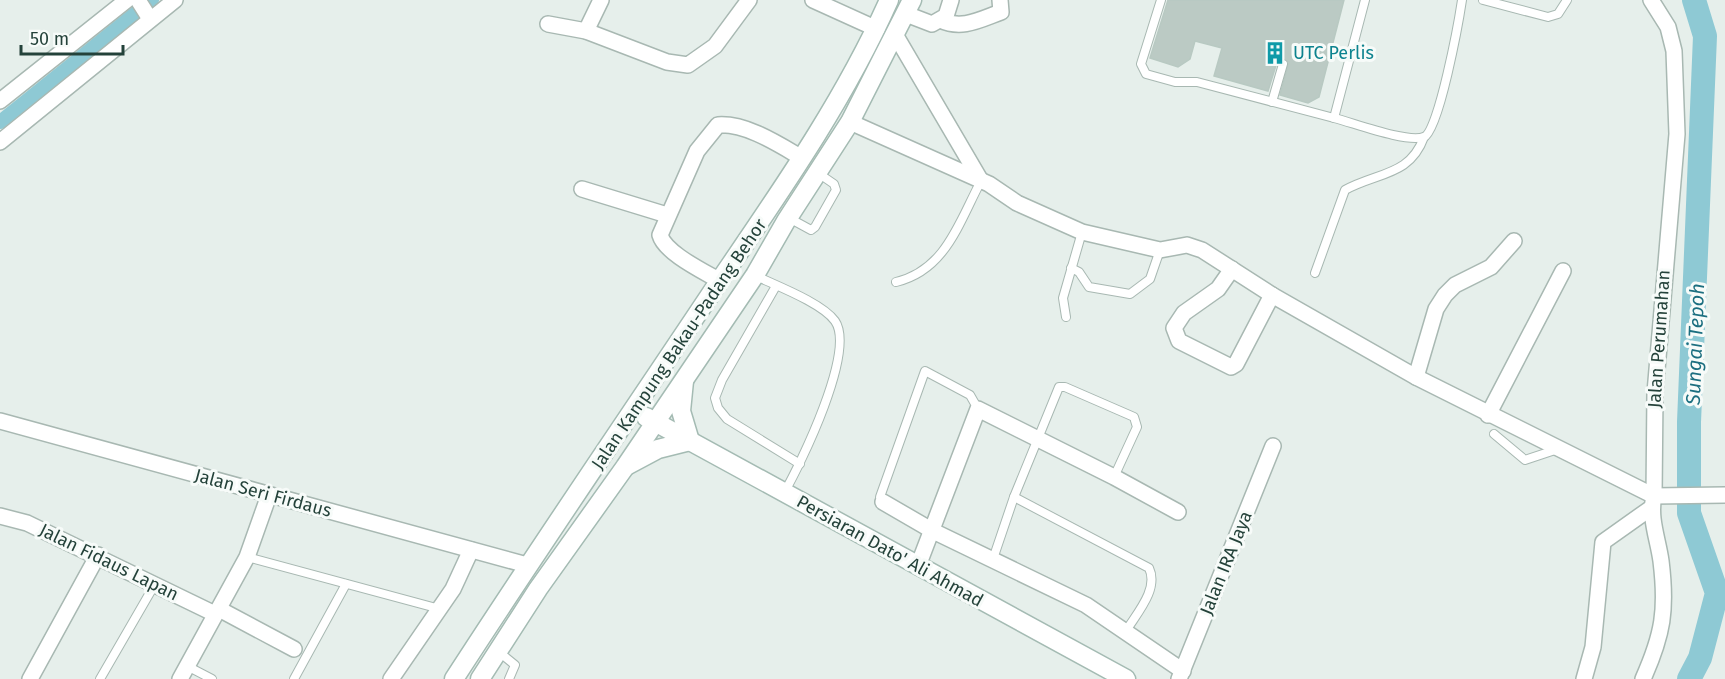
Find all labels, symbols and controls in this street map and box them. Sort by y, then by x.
scale bar [21,18,123,56]
text: 50 m [30,28,69,50]
building icon: UTC Perlis [1262,40,1288,66]
place label: UTC Perlis [1293,42,1374,64]
street label: Jalan Kampung Bakau-Padang Behor [587,215,771,473]
street label: Jalan Perumahan [1643,269,1675,409]
water label: Sungai Tepoh [1681,283,1709,406]
street label: Jalan Seri Firdaus [192,464,334,522]
street label: Persiaran Dato' Ali Ahmad [793,491,987,611]
street label: Jalan IRA Jaya [1195,508,1257,618]
street label: Jalan Fidaus Lapan [36,519,182,605]

